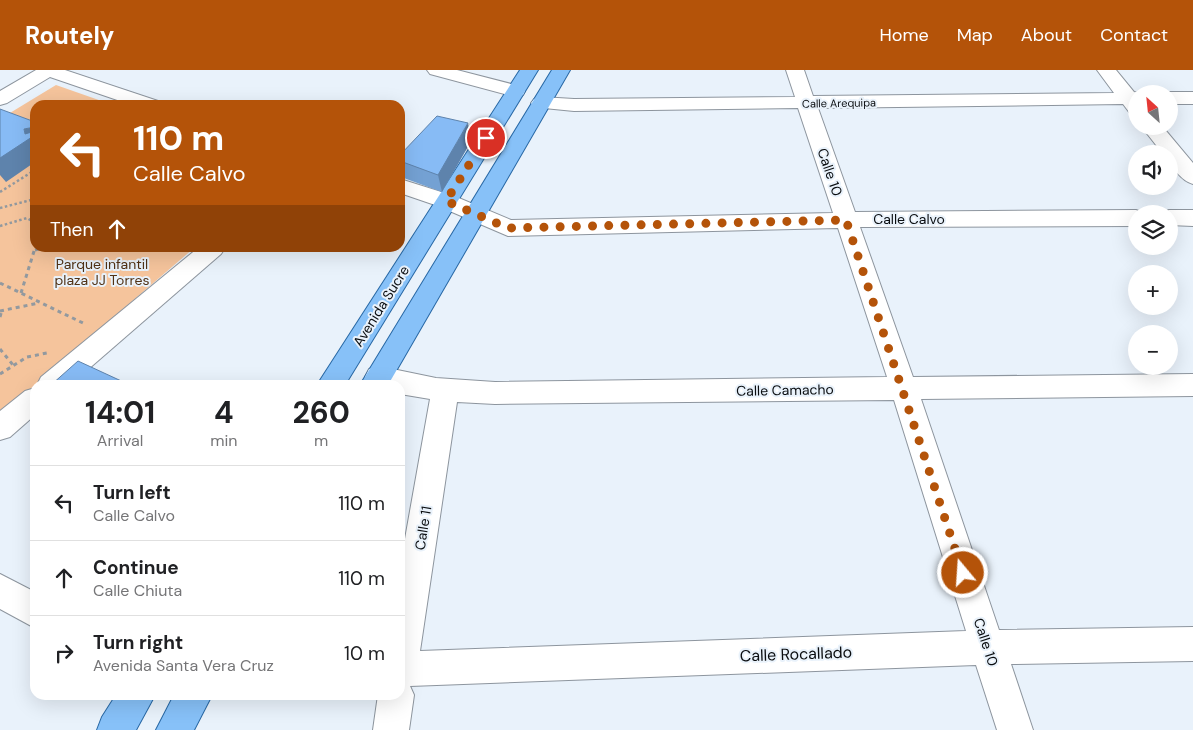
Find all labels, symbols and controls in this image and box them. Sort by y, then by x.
text: Routely [25,20,114,51]
text: Home [879,23,929,47]
text: Map [957,23,993,47]
text: About [1021,23,1072,47]
text: Contact [1100,23,1168,47]
north arrow [1128,85,1178,135]
map controls [1128,85,1178,375]
street label: Calle Arequipa [802,95,876,111]
text: 110 m [133,115,224,161]
pin [465,117,507,159]
icon: left [50,120,115,185]
icon: arrive [472,124,500,152]
button: sound [1128,145,1178,195]
street label: Calle 10 [813,146,847,198]
text: Calle Calvo [133,159,246,188]
button: layers [1128,205,1178,255]
street label: Calle Calvo [873,210,945,228]
icon: ahead [103,215,131,243]
text: Then [50,217,93,242]
park label: Parque infantil plaza JJ Torres [55,255,149,289]
street label: Avenida Sucre [349,262,413,350]
button: + [1128,265,1178,315]
button: − [1128,325,1178,375]
street label: Calle Camacho [736,380,834,400]
text: 14:01 [85,393,155,432]
text: 4 [214,393,234,432]
text: 260 [292,393,350,432]
text: Arrival [97,430,143,451]
text: min [210,430,237,451]
text: m [314,430,328,451]
text: Turn left [93,480,171,505]
icon: left [50,489,78,517]
text: 110 m [338,491,385,516]
text: Calle Calvo [93,505,175,526]
street label: Calle 11 [411,505,435,551]
position arrow [936,546,988,598]
text: Continue [93,555,179,580]
icon: ahead [50,564,78,592]
text: 110 m [338,566,385,591]
text: Calle Chiuta [93,580,182,601]
street label: Calle 10 [970,616,1002,668]
text: Turn right [93,630,183,655]
icon: right [50,639,78,667]
text: 10 m [344,641,385,666]
street label: Calle Rocallado [739,642,853,666]
text: Avenida Santa Vera Cruz [93,655,274,676]

